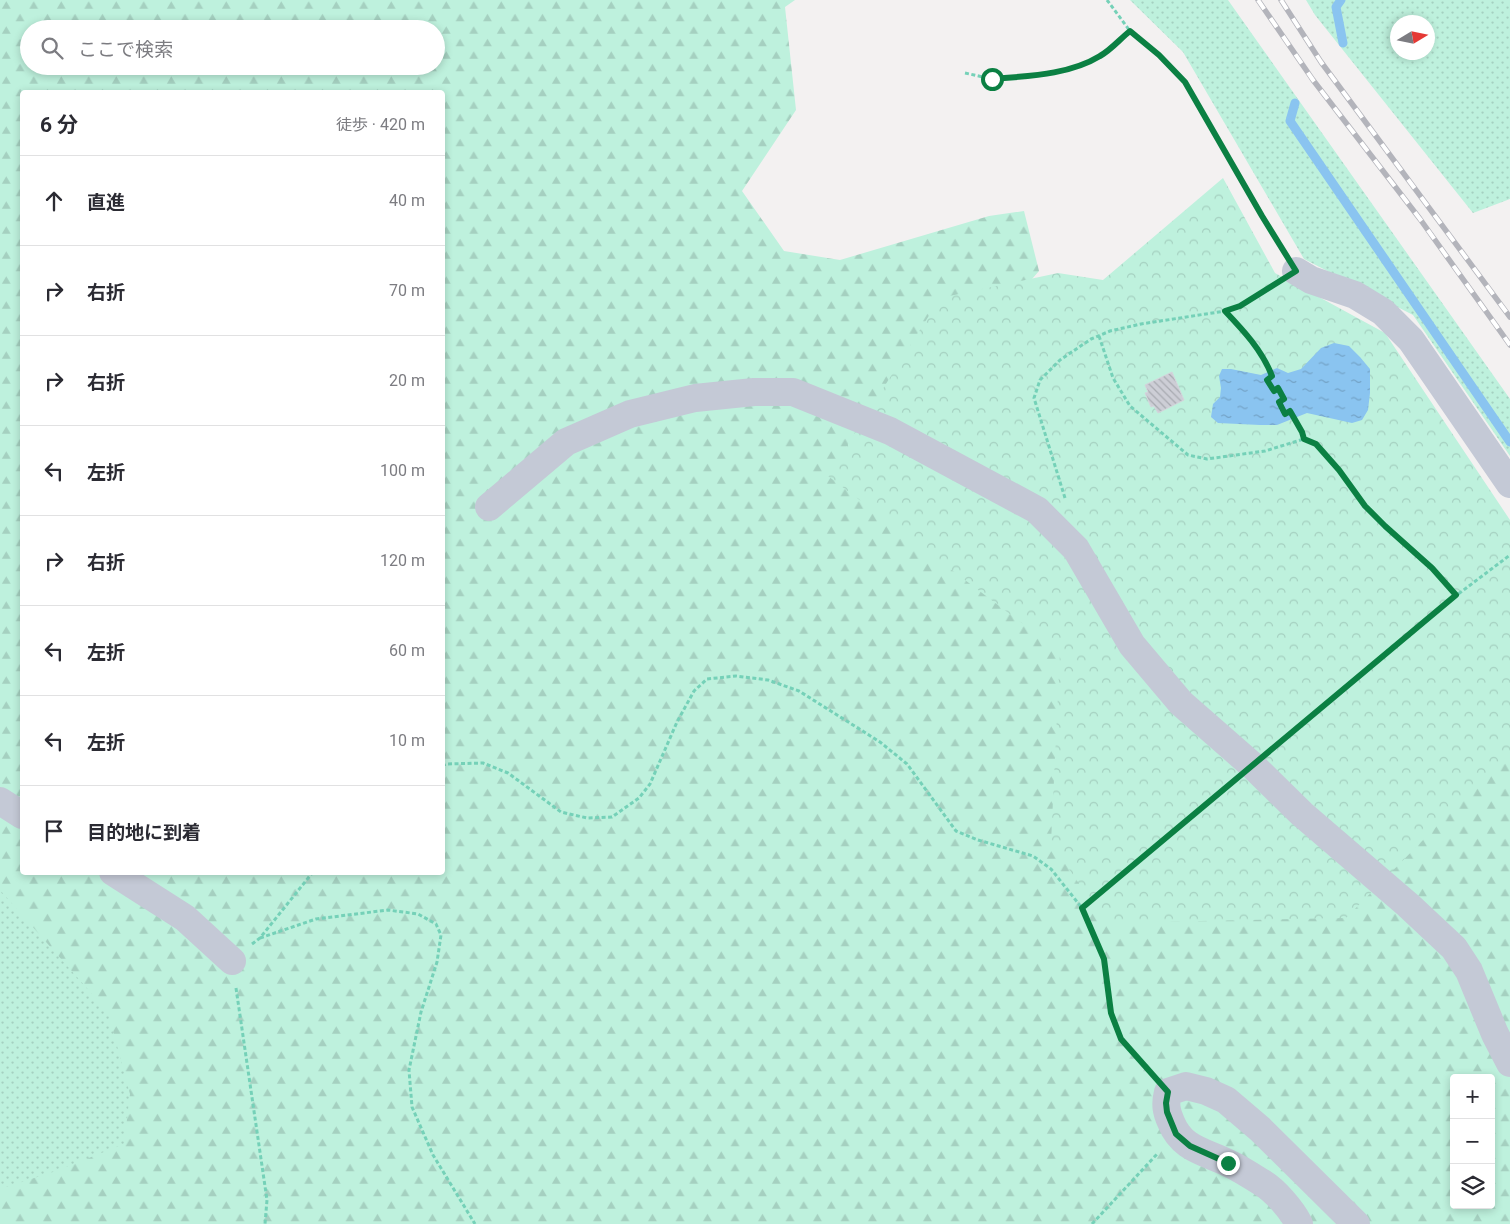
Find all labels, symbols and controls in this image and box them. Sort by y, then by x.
north arrow [1390,15,1435,60]
search box [20,20,445,75]
icon: search [38,34,66,62]
text: ここで検索 [78,38,173,61]
route start [981,68,1004,91]
text: 6 分 [40,113,78,137]
text: 徒歩 · 420 m [336,115,425,134]
icon: ahead [40,187,68,215]
text: 直進 [87,191,125,214]
text: 40 m [389,191,425,210]
icon: right [40,277,68,305]
text: 右折 [87,281,125,304]
text: 70 m [389,281,425,300]
icon: right [40,367,68,395]
text: 右折 [87,371,125,394]
text: 20 m [389,371,425,390]
icon: left [40,457,68,485]
text: 左折 [87,461,125,484]
text: 100 m [380,461,425,480]
icon: right [40,547,68,575]
text: 右折 [87,551,125,574]
text: 120 m [380,551,425,570]
icon: left [40,637,68,665]
text: 左折 [87,641,125,664]
text: 60 m [389,641,425,660]
icon: left [40,727,68,755]
text: 左折 [87,731,125,754]
text: 10 m [389,731,425,750]
icon: arrive [40,817,68,845]
text: 目的地に到着 [87,821,201,844]
map controls [1450,1074,1495,1209]
button: + [1450,1074,1495,1119]
button: − [1450,1119,1495,1164]
route end [1217,1152,1240,1175]
button: layers [1450,1164,1495,1209]

